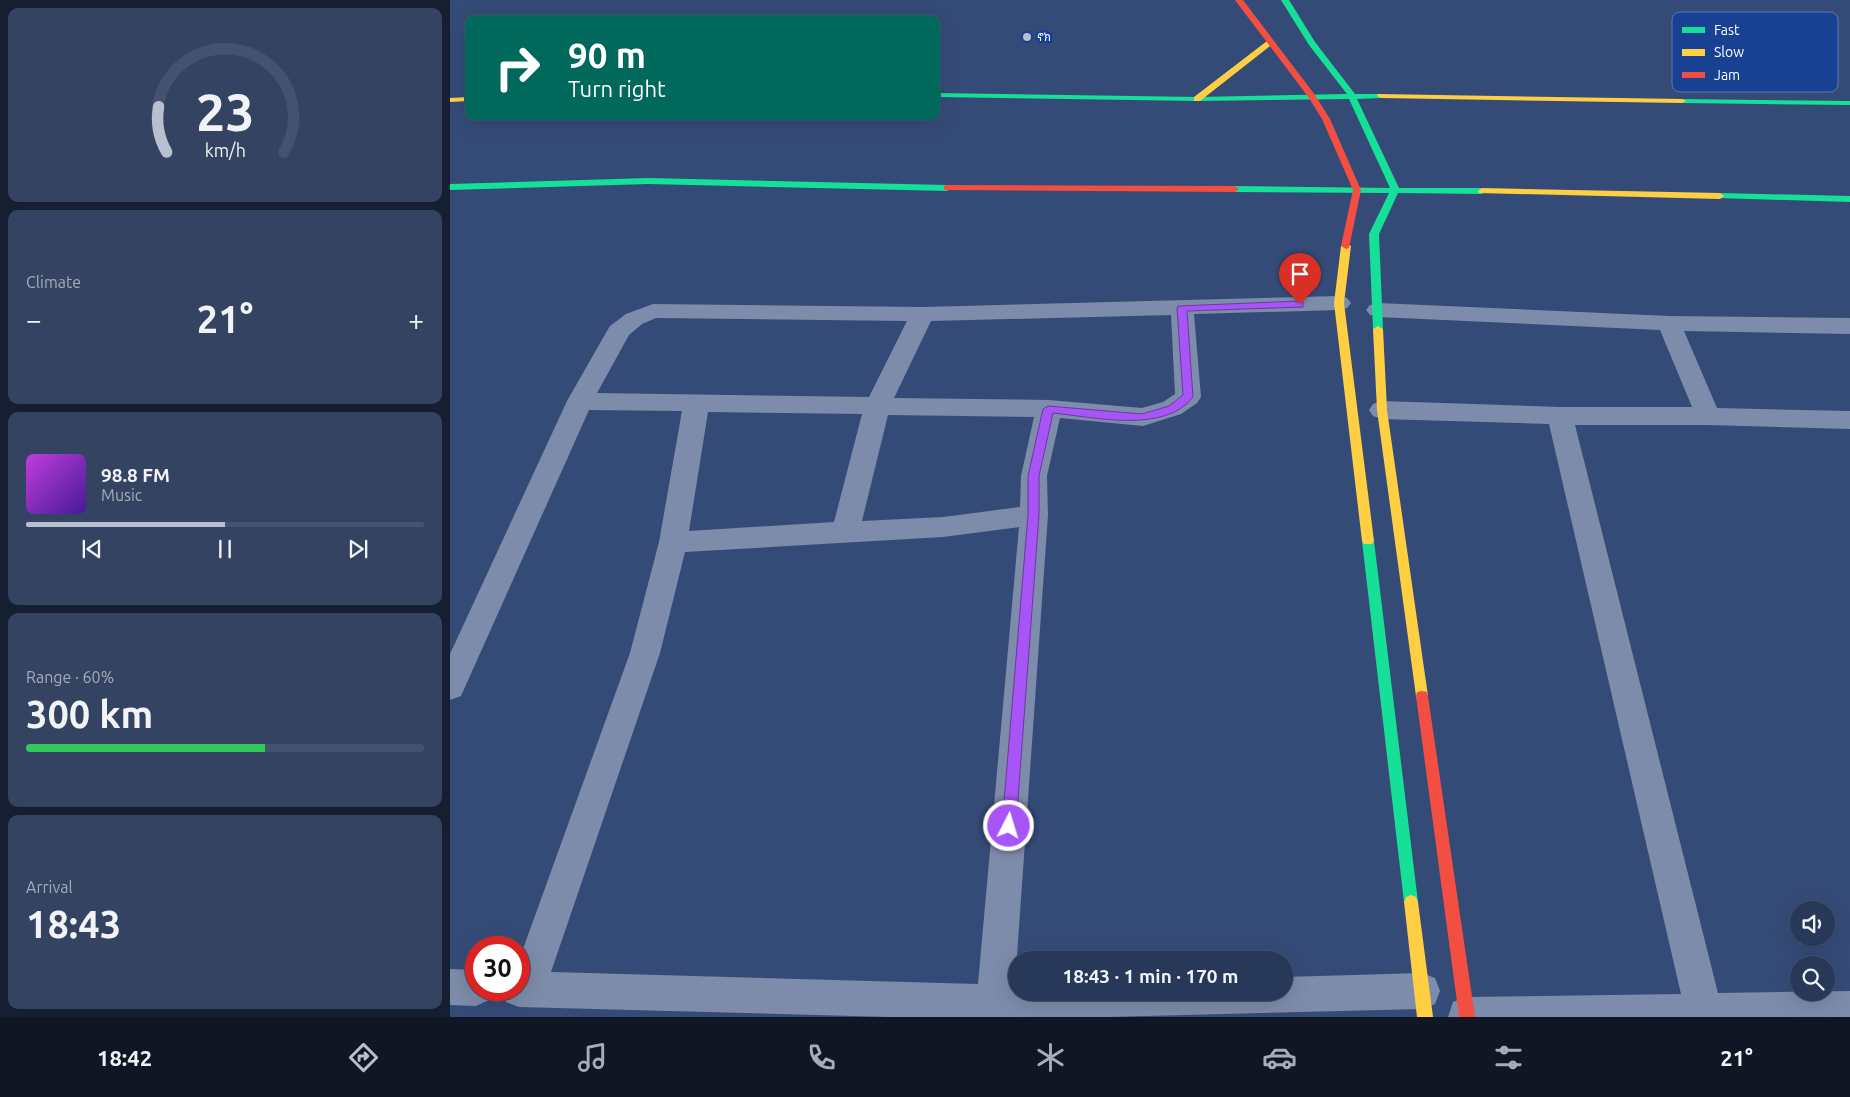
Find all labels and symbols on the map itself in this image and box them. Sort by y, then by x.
legend [1672,12,1838,92]
text: Fast [1714,22,1740,38]
marker: ኖክ [1021,31,1033,43]
place label: ኖክ [1037,31,1051,43]
text: Slow [1714,44,1744,60]
text: Jam [1714,67,1740,83]
pin [1279,253,1321,304]
position arrow [982,799,1034,851]
speed limit sign: 30 [465,936,530,1001]

